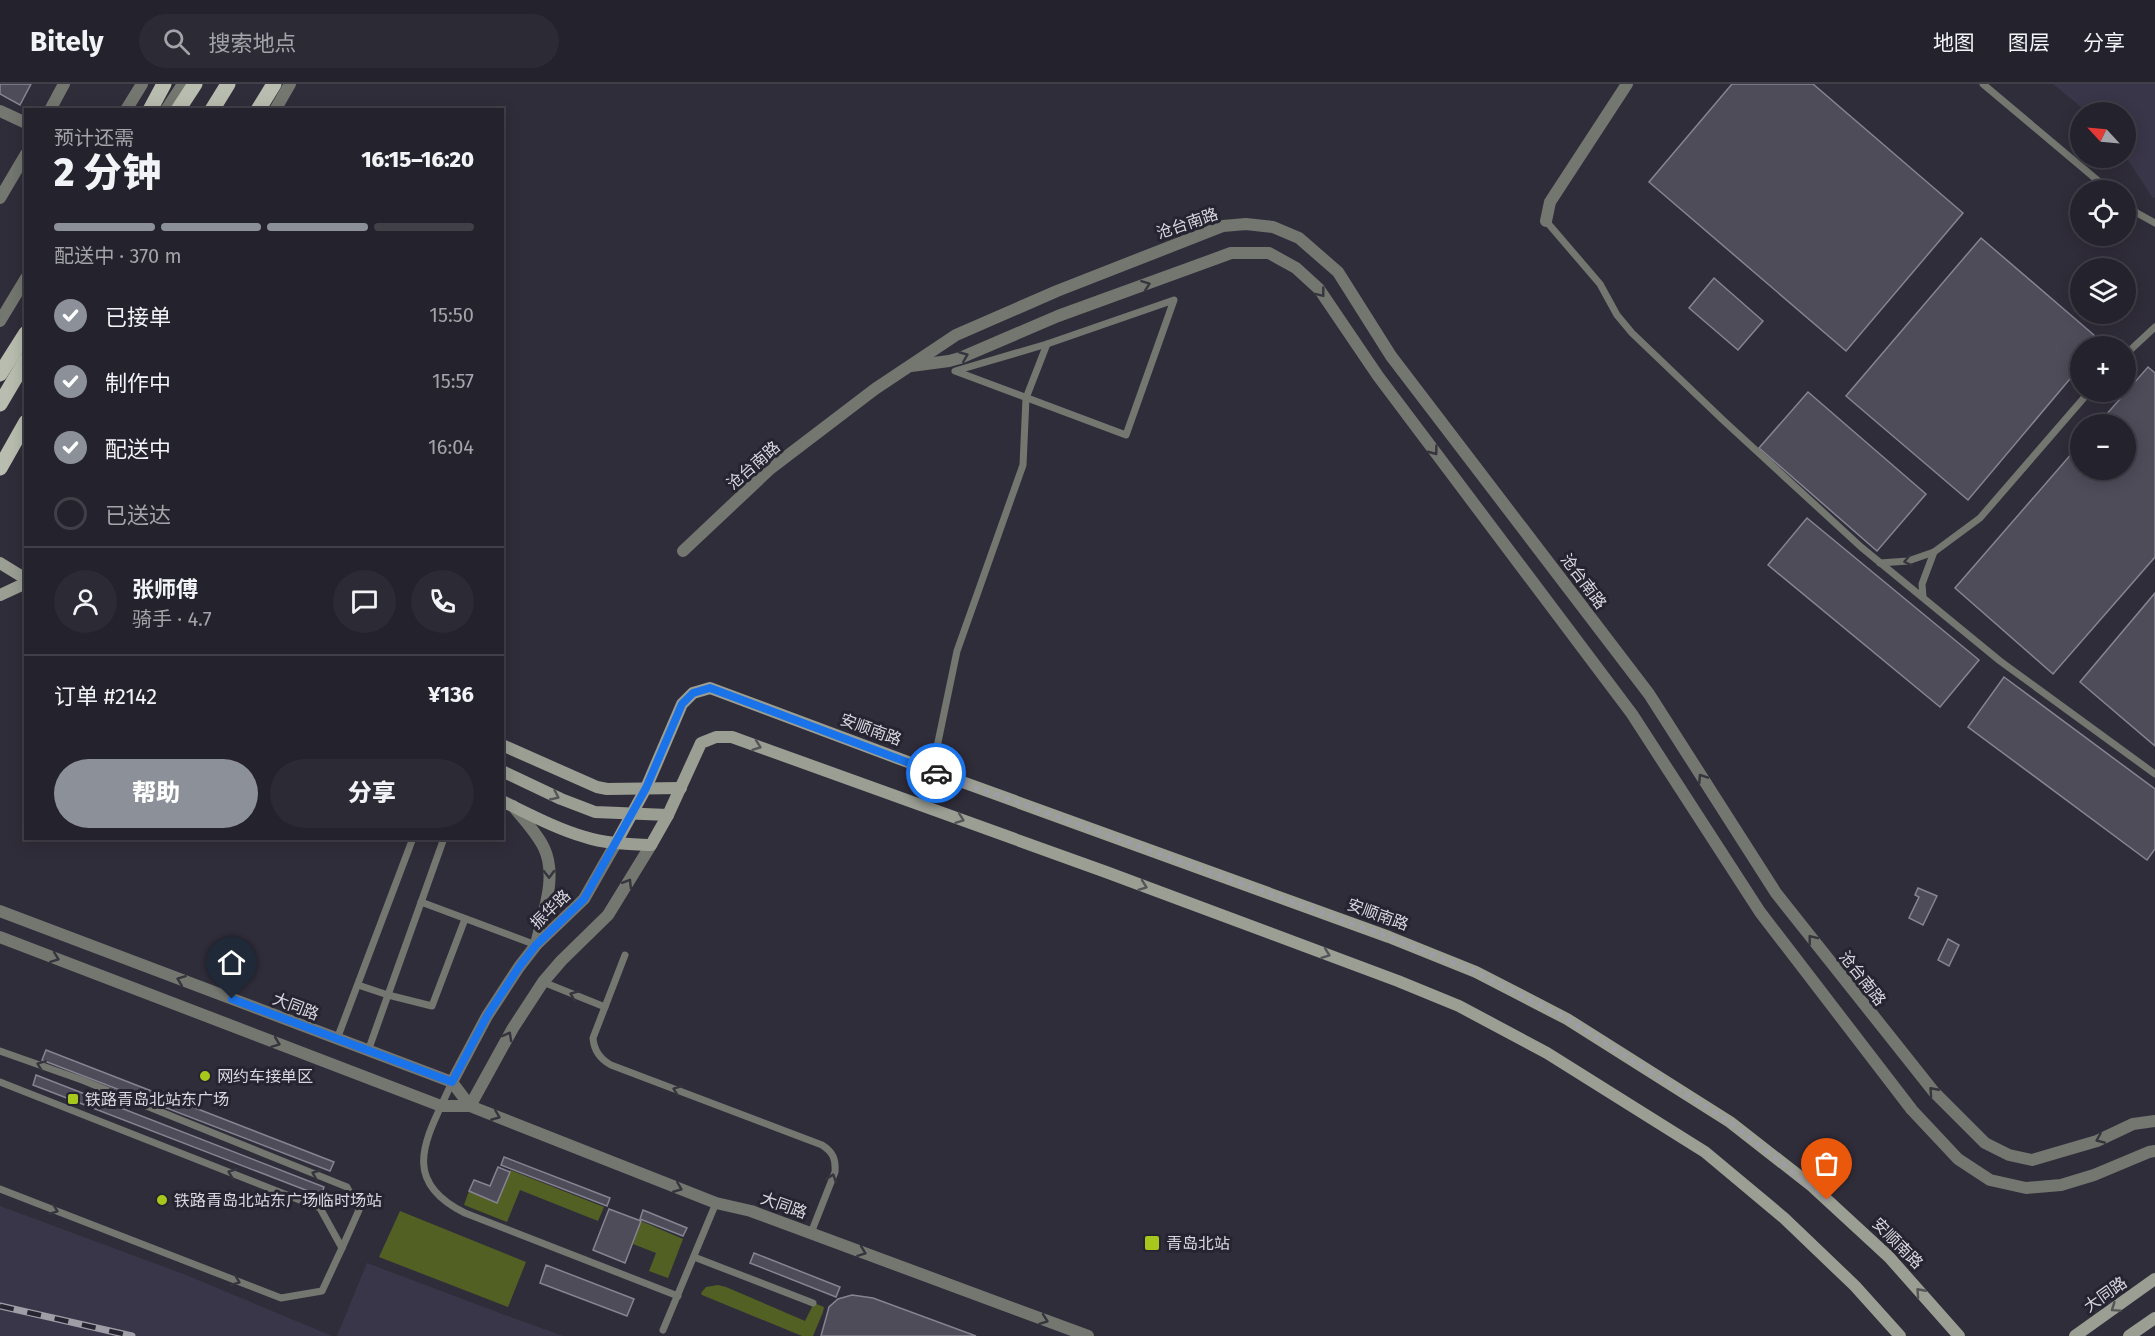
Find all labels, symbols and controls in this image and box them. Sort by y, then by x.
search box [139,14,559,68]
text: Bitely [30,25,103,58]
icon: search [160,25,193,58]
text: 搜索地点 [208,30,297,57]
text: 地图 [1933,30,1975,56]
text: 图层 [2008,30,2050,56]
text: 分享 [2083,30,2125,56]
north arrow [2070,102,2136,168]
map controls [2070,102,2136,480]
text: 预计还需 [54,126,134,150]
text: 16:15–16:20 [361,146,474,173]
text: 2 分钟 [54,150,161,196]
button: locate [2070,180,2136,246]
street label: 沧台南路 [1154,204,1221,243]
text: 配送中 · 370 m [54,244,182,268]
button: layers [2070,258,2136,324]
one-way arrow [1140,279,1151,292]
one-way arrow [1314,286,1325,297]
icon: check [54,299,87,332]
text: 15:50 [429,303,474,327]
text: 已接单 [105,304,171,331]
button: + [2070,336,2136,402]
one-way arrow [958,351,969,363]
icon: check [54,365,87,398]
text: 15:57 [432,369,474,393]
text: 制作中 [105,370,171,397]
button: − [2070,414,2136,480]
icon: check [54,431,87,464]
text: 16:04 [428,435,474,459]
text: 配送中 [105,436,171,463]
street label: 沧台南路 [723,437,784,494]
one-way arrow [1427,444,1438,455]
text: 已送达 [105,502,171,529]
street label: 沧台南路 [1557,550,1610,613]
one-way arrow [1903,554,1913,567]
button: person [54,570,117,633]
button: chat [333,570,396,633]
button: phone [411,570,474,633]
text: 张师傅 [132,576,198,603]
text: 骑手 · 4.7 [132,607,212,631]
text: ¥136 [428,681,474,708]
text: 订单 #2142 [54,683,157,710]
street label: 安顺南路 [838,710,904,749]
one-way arrow [750,739,761,751]
courier [906,743,966,803]
icon: car [920,757,953,790]
button: 帮助 [54,759,258,828]
button: 分享 [270,759,474,828]
one-way arrow [1698,774,1710,784]
one-way arrow [549,789,560,801]
one-way arrow [954,812,965,825]
one-way arrow [543,870,555,879]
one-way arrow [1137,878,1148,891]
one-way arrow [620,879,632,889]
street label: 振华路 [526,886,574,933]
street label: 安顺南路 [1345,895,1411,934]
one-way arrow [1808,934,1819,945]
pin [206,937,257,999]
icon: home [215,946,248,979]
one-way arrow [1320,947,1331,959]
street label: 沧台南路 [1835,947,1890,1009]
one-way arrow [48,951,59,963]
one-way arrow [176,975,187,987]
street label: 大同路 [270,989,322,1024]
one-way arrow [569,989,580,1002]
one-way arrow [501,1032,512,1042]
one-way arrow [270,1036,281,1048]
one-way arrow [36,1060,47,1072]
place label: 网约车接单区 [217,1067,313,1086]
marker: 网约车接单区 [198,1069,212,1083]
one-way arrow [672,1085,683,1097]
one-way arrow [1929,1088,1940,1098]
place label: 铁路青岛北站东广场 [85,1090,229,1109]
marker: 铁路青岛北站东广场 [66,1092,80,1106]
one-way arrow [490,1109,501,1121]
one-way arrow [2095,1132,2106,1144]
pin [1801,1138,1852,1200]
icon: bag [1810,1147,1843,1180]
one-way arrow [227,1168,238,1180]
one-way arrow [312,1169,323,1181]
one-way arrow [824,1173,837,1184]
one-way arrow [672,1181,683,1193]
street label: 大同路 [758,1188,810,1223]
place label: 铁路青岛北站东广场临时场站 [174,1191,382,1210]
marker: 铁路青岛北站东广场临时场站 [155,1193,169,1207]
one-way arrow [48,1203,59,1215]
street label: 安顺南路 [1868,1214,1927,1273]
marker: 青岛北站 [1143,1234,1161,1252]
place label: 青岛北站 [1166,1234,1230,1253]
one-way arrow [855,1245,866,1257]
street label: 大同路 [2080,1273,2130,1316]
one-way arrow [230,1274,241,1286]
one-way arrow [1917,1288,1928,1299]
one-way arrow [2111,1301,2122,1312]
one-way arrow [1038,1313,1049,1325]

